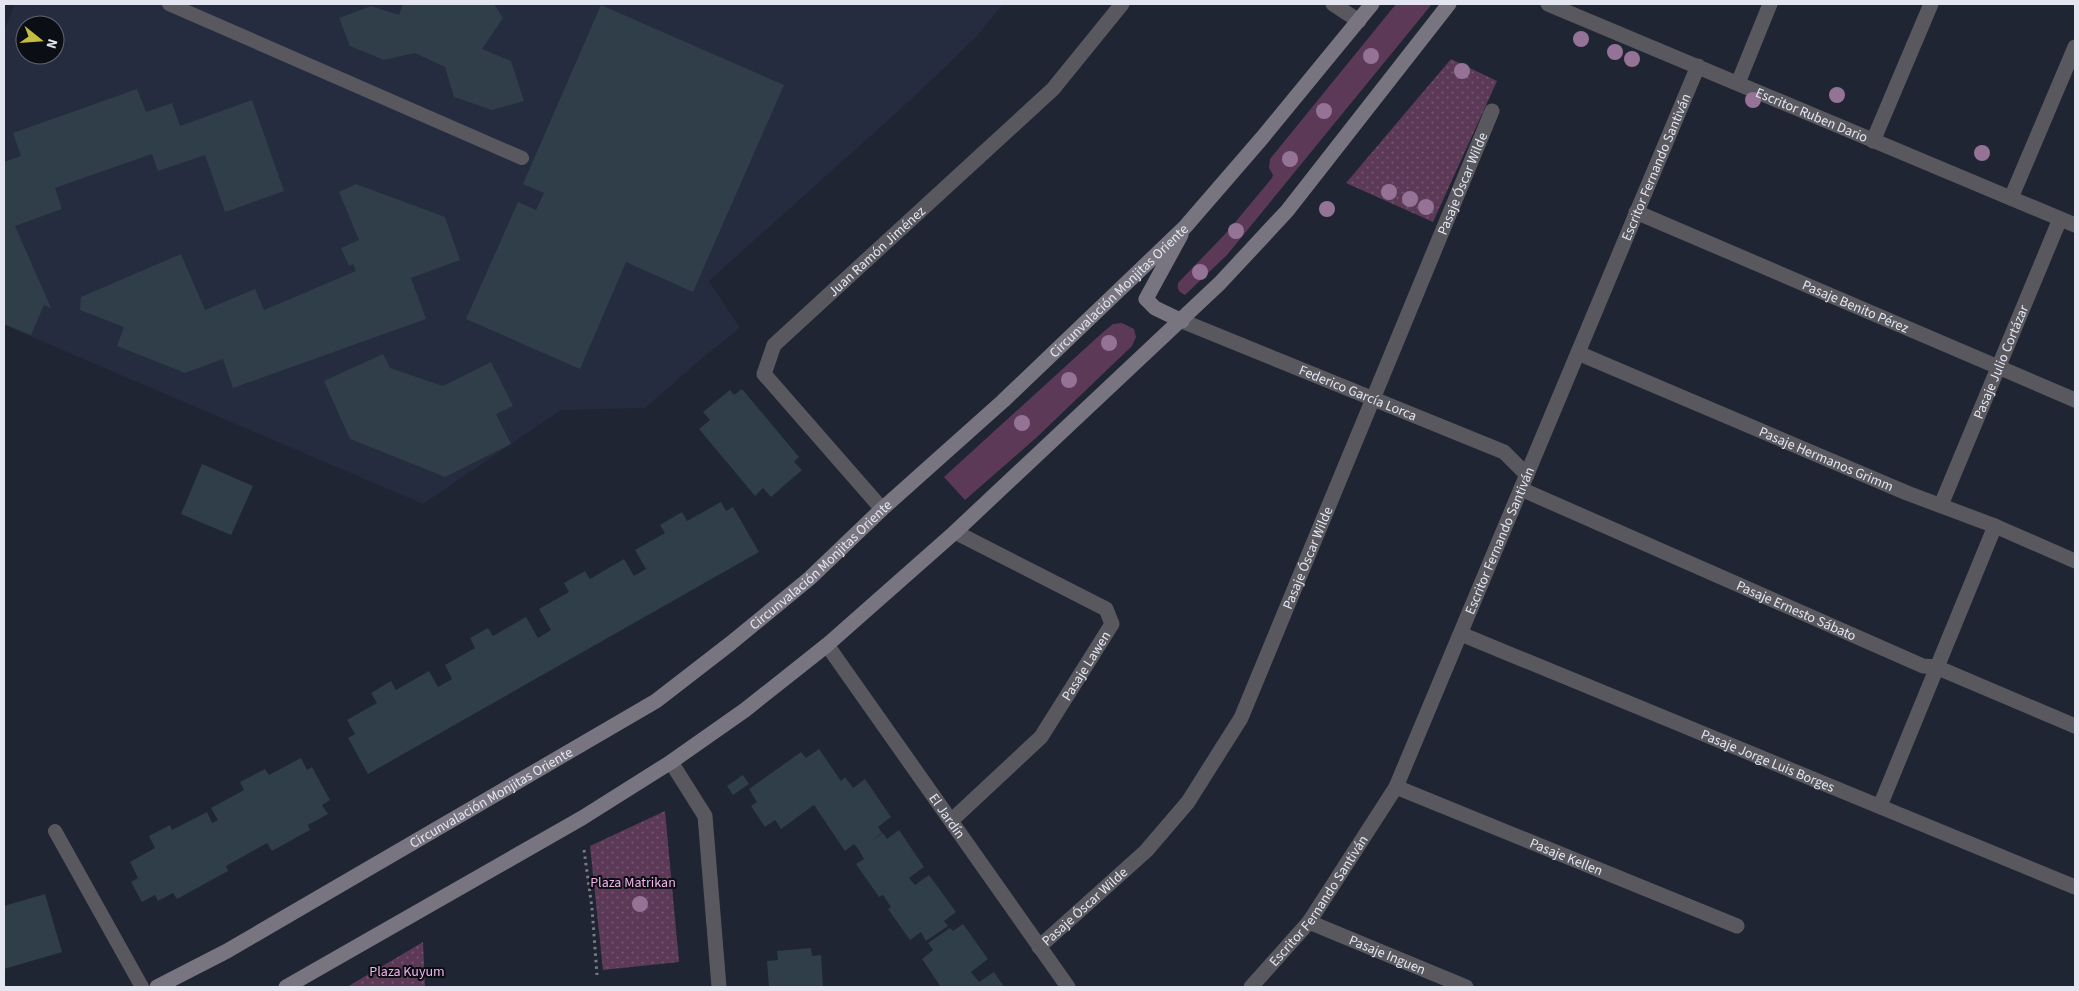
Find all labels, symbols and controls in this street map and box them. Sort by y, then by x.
north arrow [15,15,65,65]
text: N [41,36,62,51]
street label: Escritor Ruben Dario [1752,83,1871,148]
street label: Escritor Fernando Santiván [1617,90,1696,244]
street label: Pasaje Óscar Wilde [1433,129,1493,238]
street label: Juan Ramón Jiménez [824,202,930,302]
street label: Circunvalación Monjitas Oriente [1045,220,1193,363]
street label: Pasaje Benito Pérez [1799,275,1912,339]
street label: Pasaje Julio Cortázar [1969,302,2034,422]
street label: Federico García Lorca [1296,361,1420,426]
street label: Pasaje Hermanos Grimm [1756,422,1896,497]
street label: Escritor Fernando Santiván [1460,464,1540,618]
street label: Circunvalación Monjitas Oriente [745,496,897,635]
street label: Pasaje Óscar Wilde [1278,504,1338,613]
street label: Pasaje Ernesto Sábato [1733,576,1859,646]
street label: Pasaje Lawen [1057,627,1116,705]
street label: Pasaje Jorge Luis Borges [1698,725,1838,798]
street label: Circunvalación Monjitas Oriente [406,743,577,854]
street label: El Jardín [924,790,969,843]
street label: Escritor Fernando Santiván [1265,831,1374,971]
street label: Pasaje Kellen [1526,834,1606,881]
street label: Pasaje Óscar Wilde [1038,863,1133,951]
park label: Plaza Matrikan [590,873,676,893]
street label: Pasaje Inguen [1346,931,1429,980]
park label: Plaza Kuyum [369,962,445,982]

